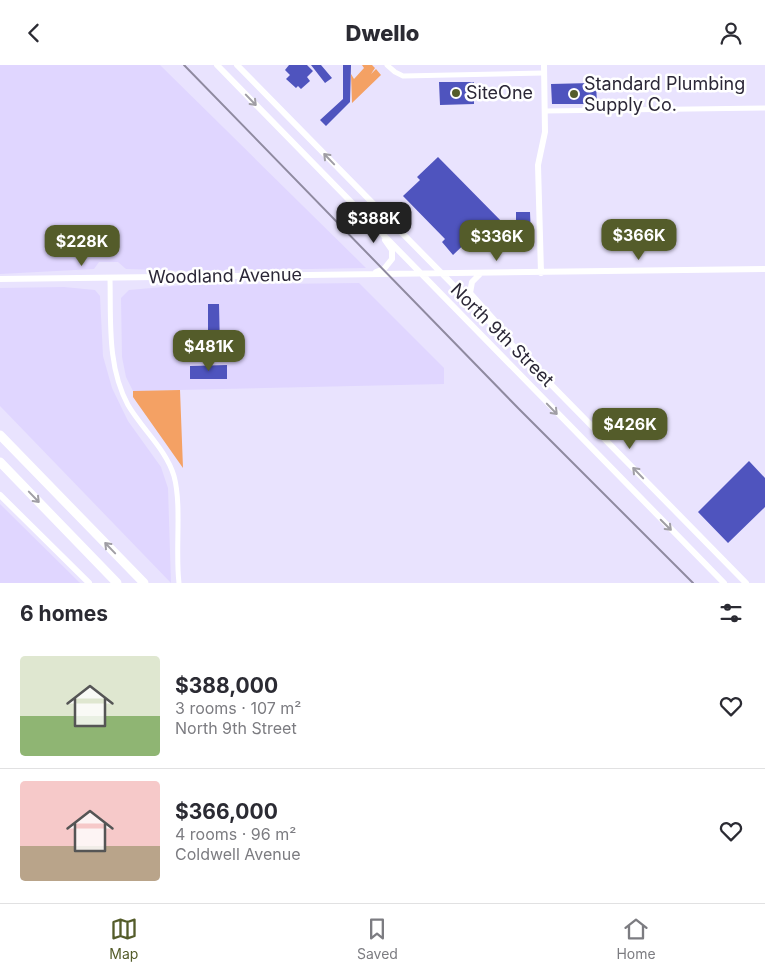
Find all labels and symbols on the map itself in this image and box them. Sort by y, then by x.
place label: Standard Plumbing Supply Co. [584,73,745,115]
place label: SiteOne [466,82,533,103]
marker: SiteOne [450,87,462,99]
marker: Standard Plumbing Supply Co. [568,88,580,100]
one-way arrow [245,94,257,106]
one-way arrow [323,152,335,165]
pin: $388K [339,201,409,244]
pin: $336K [462,219,532,262]
pin: $366K [604,219,674,261]
pin: $228K [47,225,117,267]
street label: Woodland Avenue [148,264,302,287]
street label: North 9th Street [447,279,558,391]
pin: $481K [174,329,244,372]
one-way arrow [546,403,559,415]
pin: $426K [595,407,665,450]
one-way arrow [632,467,644,480]
one-way arrow [28,491,40,503]
one-way arrow [660,519,672,531]
one-way arrow [104,542,116,554]

